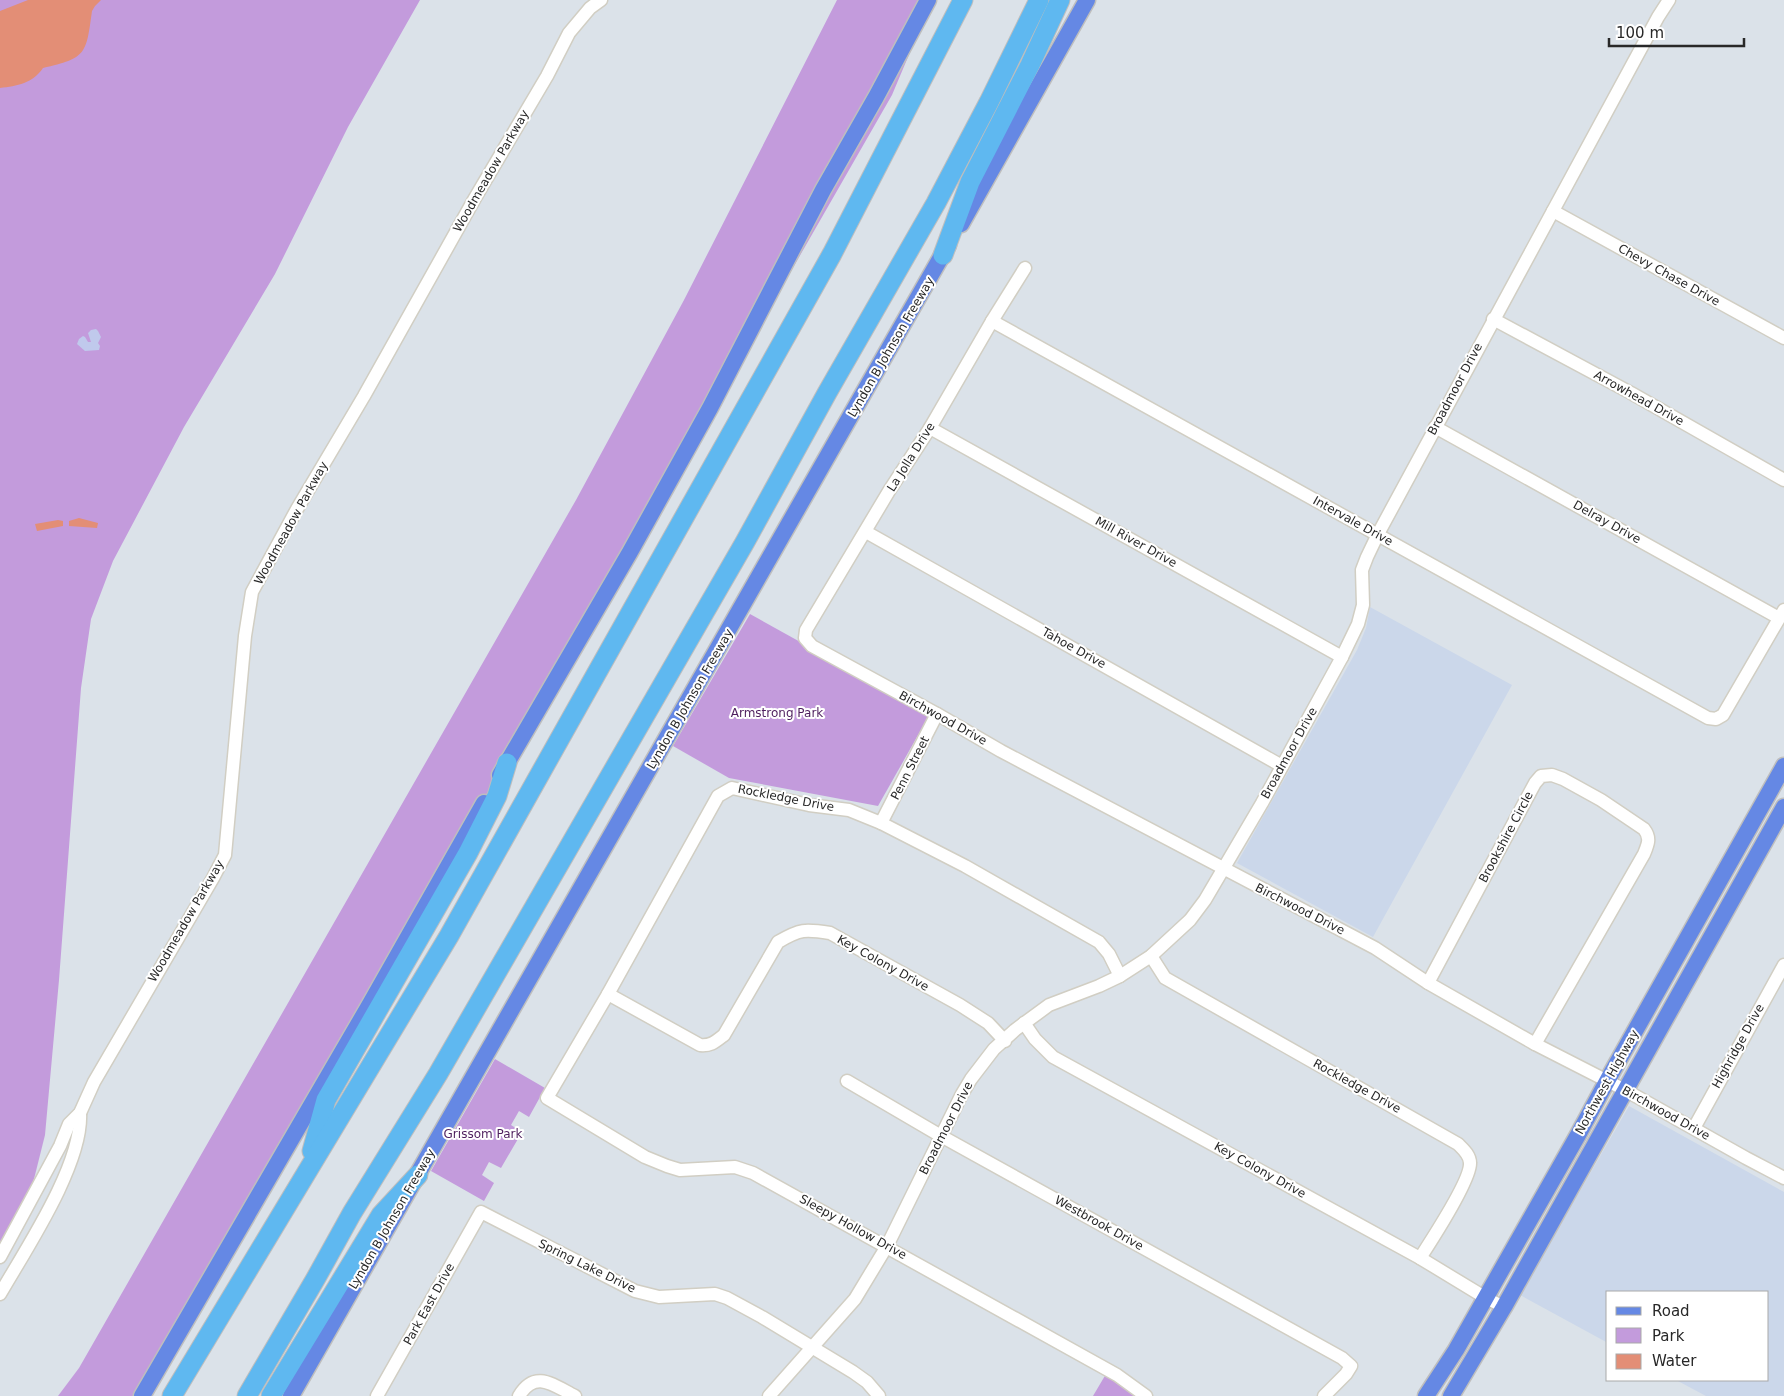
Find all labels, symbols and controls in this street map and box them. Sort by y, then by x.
scale bar [1609,15,1744,47]
text: 100 m [1616,24,1664,42]
street label: Woodmeadow Parkway [450,107,532,235]
street label: Chevy Chase Drive [1616,241,1722,309]
street label: Lyndon B Johnson Freeway [845,274,937,420]
street label: Broadmoor Drive [1425,341,1485,437]
street label: Arrowhead Drive [1592,368,1686,428]
street label: La Jolla Drive [884,420,938,494]
street label: Woodmeadow Parkway [251,459,331,587]
street label: Intervale Drive [1311,493,1395,549]
street label: Delray Drive [1571,498,1643,546]
street label: Mill River Drive [1093,514,1179,570]
street label: Tahoe Drive [1039,624,1108,671]
street label: Lyndon B Johnson Freeway [644,626,736,772]
street label: Birchwood Drive [897,688,989,748]
street label: Broadmoor Drive [1258,705,1320,801]
park label: Armstrong Park [731,706,823,720]
street label: Penn Street [888,734,932,802]
street label: Rockledge Drive [737,782,835,814]
street label: Brookshire Circle [1476,789,1536,885]
street label: Woodmeadow Parkway [145,857,227,985]
street label: Birchwood Drive [1253,880,1347,938]
street label: Key Colony Drive [835,932,931,994]
street label: Highridge Drive [1709,1001,1767,1091]
street label: Northwest Highway [1572,1027,1642,1137]
street label: Rockledge Drive [1311,1056,1403,1116]
street label: Broadmoor Drive [917,1079,975,1177]
street label: Birchwood Drive [1620,1083,1712,1143]
park label: Grissom Park [444,1127,522,1141]
street label: Key Colony Drive [1212,1139,1308,1201]
street label: Lyndon B Johnson Freeway [346,1146,438,1292]
street label: Sleepy Hollow Drive [797,1192,909,1262]
street label: Westbrook Drive [1052,1193,1146,1253]
street label: Spring Lake Drive [536,1236,638,1296]
street label: Park East Drive [401,1261,457,1347]
legend [1606,1291,1769,1381]
text: Road [1652,1302,1690,1320]
text: Park [1652,1327,1685,1345]
text: Water [1652,1352,1697,1370]

